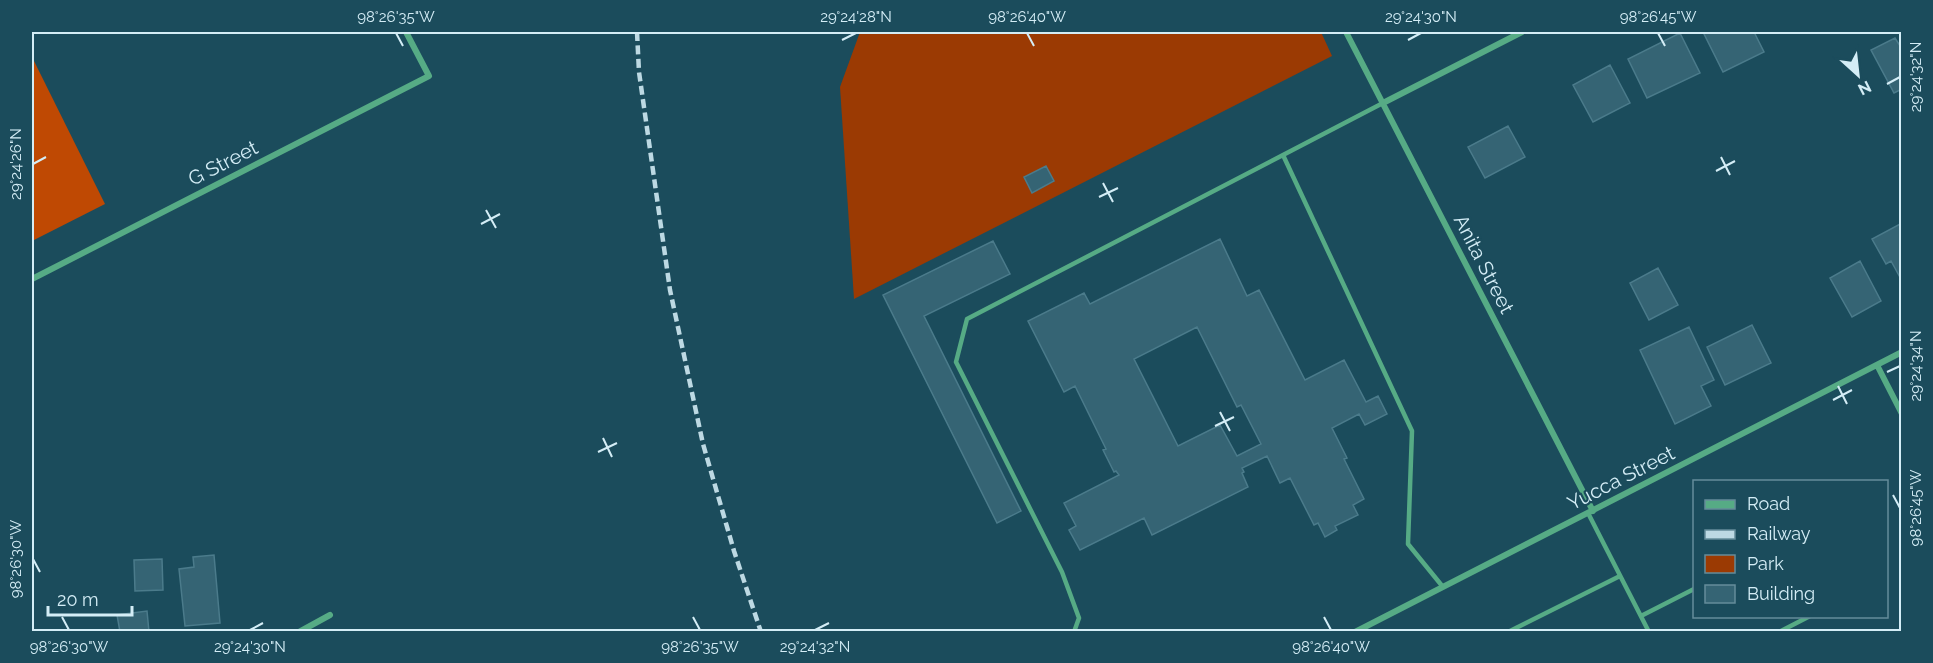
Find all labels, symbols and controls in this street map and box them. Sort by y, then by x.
text: 98°26'35"W [357,8,435,26]
text: 29°24'28"N [820,8,892,26]
text: 98°26'40"W [988,8,1066,26]
text: 29°24'30"N [1385,8,1457,26]
text: 98°26'45"W [1620,8,1697,26]
text: 29°24'32"N [1907,42,1925,112]
north arrow [1828,45,1888,105]
text: N [1855,77,1874,99]
text: 29°24'26"N [7,128,25,200]
street label: G Street [184,135,262,191]
street label: Anita Street [1449,211,1519,318]
text: 29°24'34"N [1907,331,1925,401]
street label: Yucca Street [1563,441,1679,515]
text: 98°26'45"W [1907,469,1925,546]
legend [1693,480,1888,618]
text: Road [1747,493,1790,514]
text: 98°26'30"W [7,519,25,598]
text: Railway [1747,523,1811,544]
text: Park [1747,553,1784,574]
scale bar [48,579,132,617]
text: Building [1747,583,1815,604]
text: 20 m [57,589,99,610]
text: 98°26'30"W [30,638,109,656]
text: 29°24'30"N [214,638,286,656]
text: 98°26'35"W [661,638,739,656]
text: 29°24'32"N [780,638,850,656]
text: 98°26'40"W [1292,638,1370,656]

